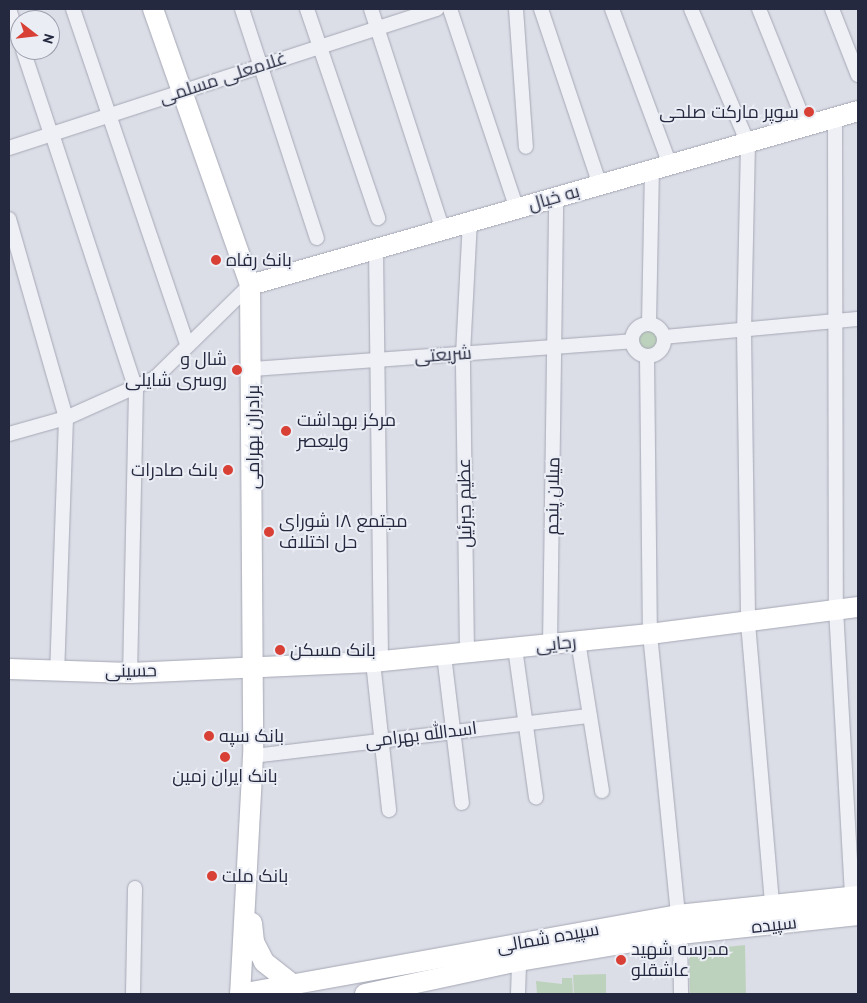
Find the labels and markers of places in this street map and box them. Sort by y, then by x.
place label: سوپر مارکت صلحی [659,101,799,123]
marker: سوپر مارکت صلحی [803,106,815,118]
place label: بانک رفاه [226,249,292,271]
marker: بانک رفاه [210,254,222,266]
place label: شال و روسری شایلی [125,349,227,392]
marker: شال و روسری شایلی [231,364,243,376]
place label: مرکز بهداشت ولیعصر [297,410,396,452]
marker: مرکز بهداشت ولیعصر [279,424,293,438]
place label: بانک صادرات [131,459,218,481]
marker: بانک صادرات [222,464,234,476]
place label: مجتمع ۱۸ شورای حل اختلاف [279,511,408,554]
marker: مجتمع ۱۸ شورای حل اختلاف [263,526,275,538]
place label: بانک مسکن [290,639,376,661]
marker: بانک مسکن [274,644,286,656]
place label: بانک سپه [219,725,284,747]
marker: بانک سپه [203,730,215,742]
marker: بانک ایران زمین [219,751,231,763]
place label: بانک ایران زمین [172,765,278,787]
place label: بانک ملت [222,865,288,887]
marker: بانک ملت [206,870,218,882]
place label: مدرسه شهید عاشقلو [631,939,729,982]
marker: مدرسه شهید عاشقلو [615,954,627,966]

